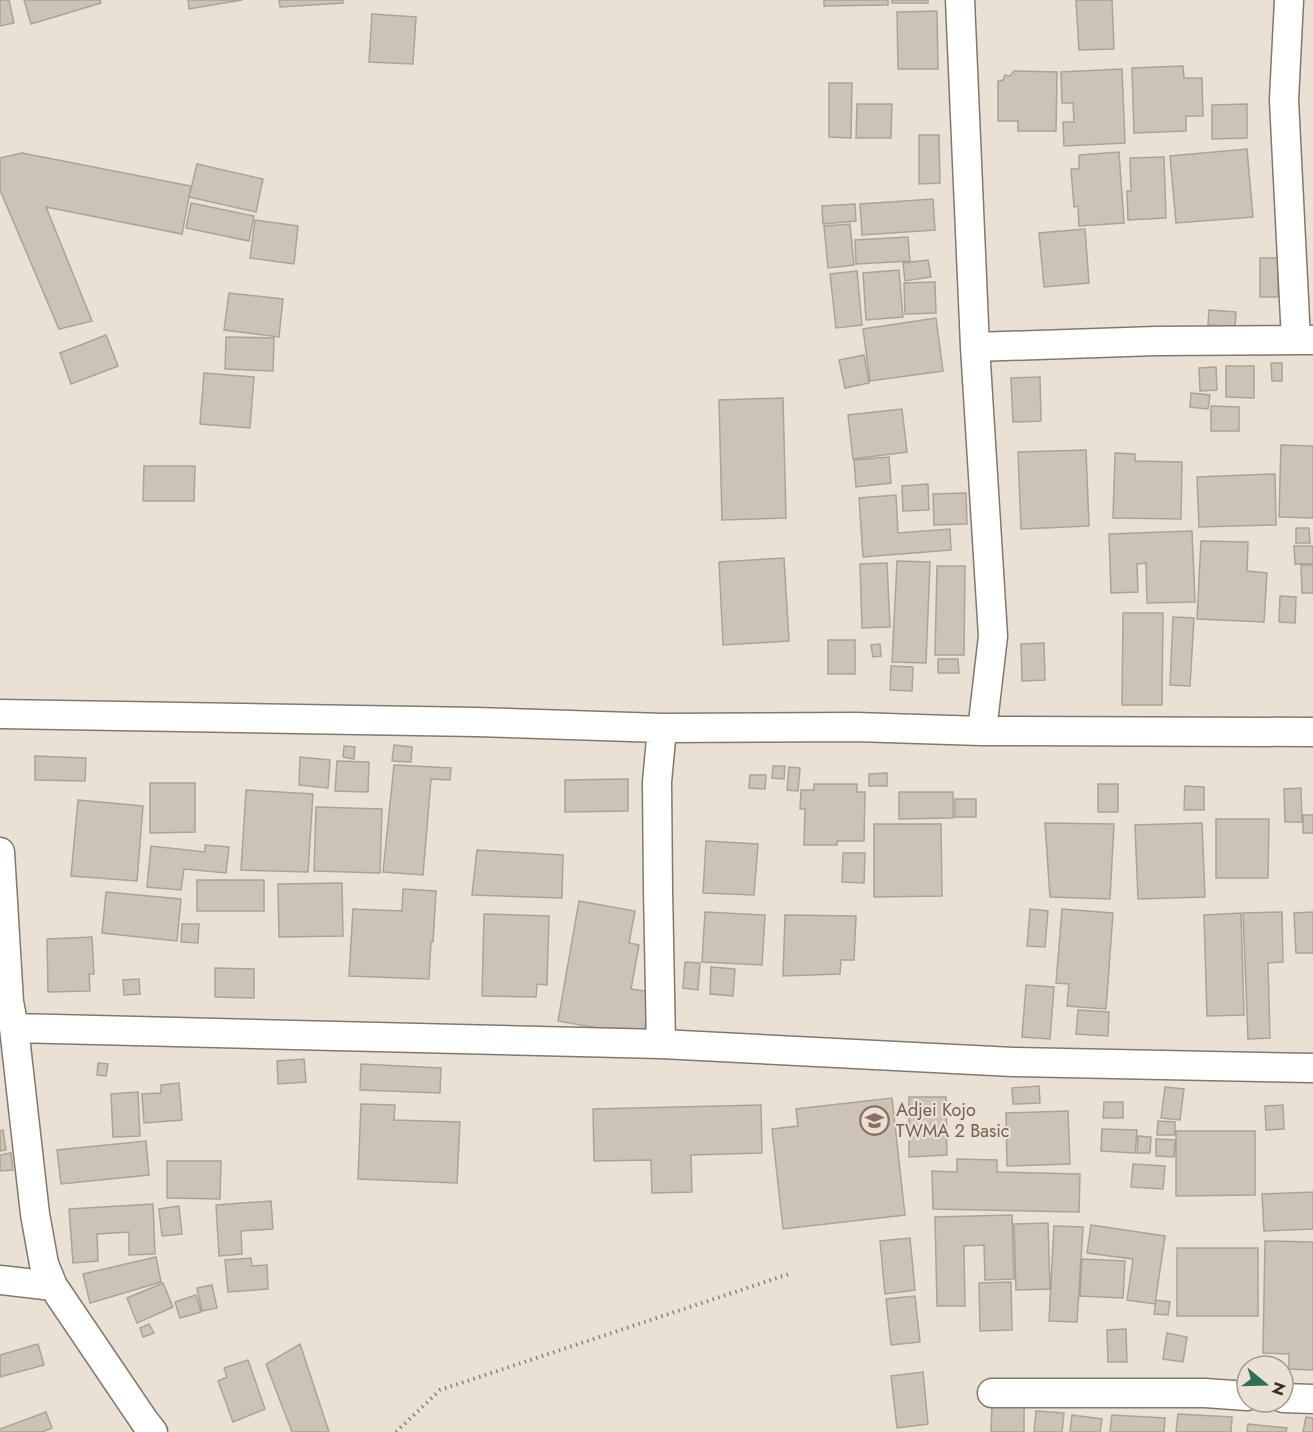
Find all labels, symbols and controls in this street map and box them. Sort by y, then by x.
place label: Adjei Kojo TWMA 2 Basic [896,1097,1009,1144]
school or university icon: Adjei Kojo TWMA 2 Basic [859,1104,891,1136]
north arrow [1235,1354,1295,1414]
text: N [1266,1379,1292,1398]

